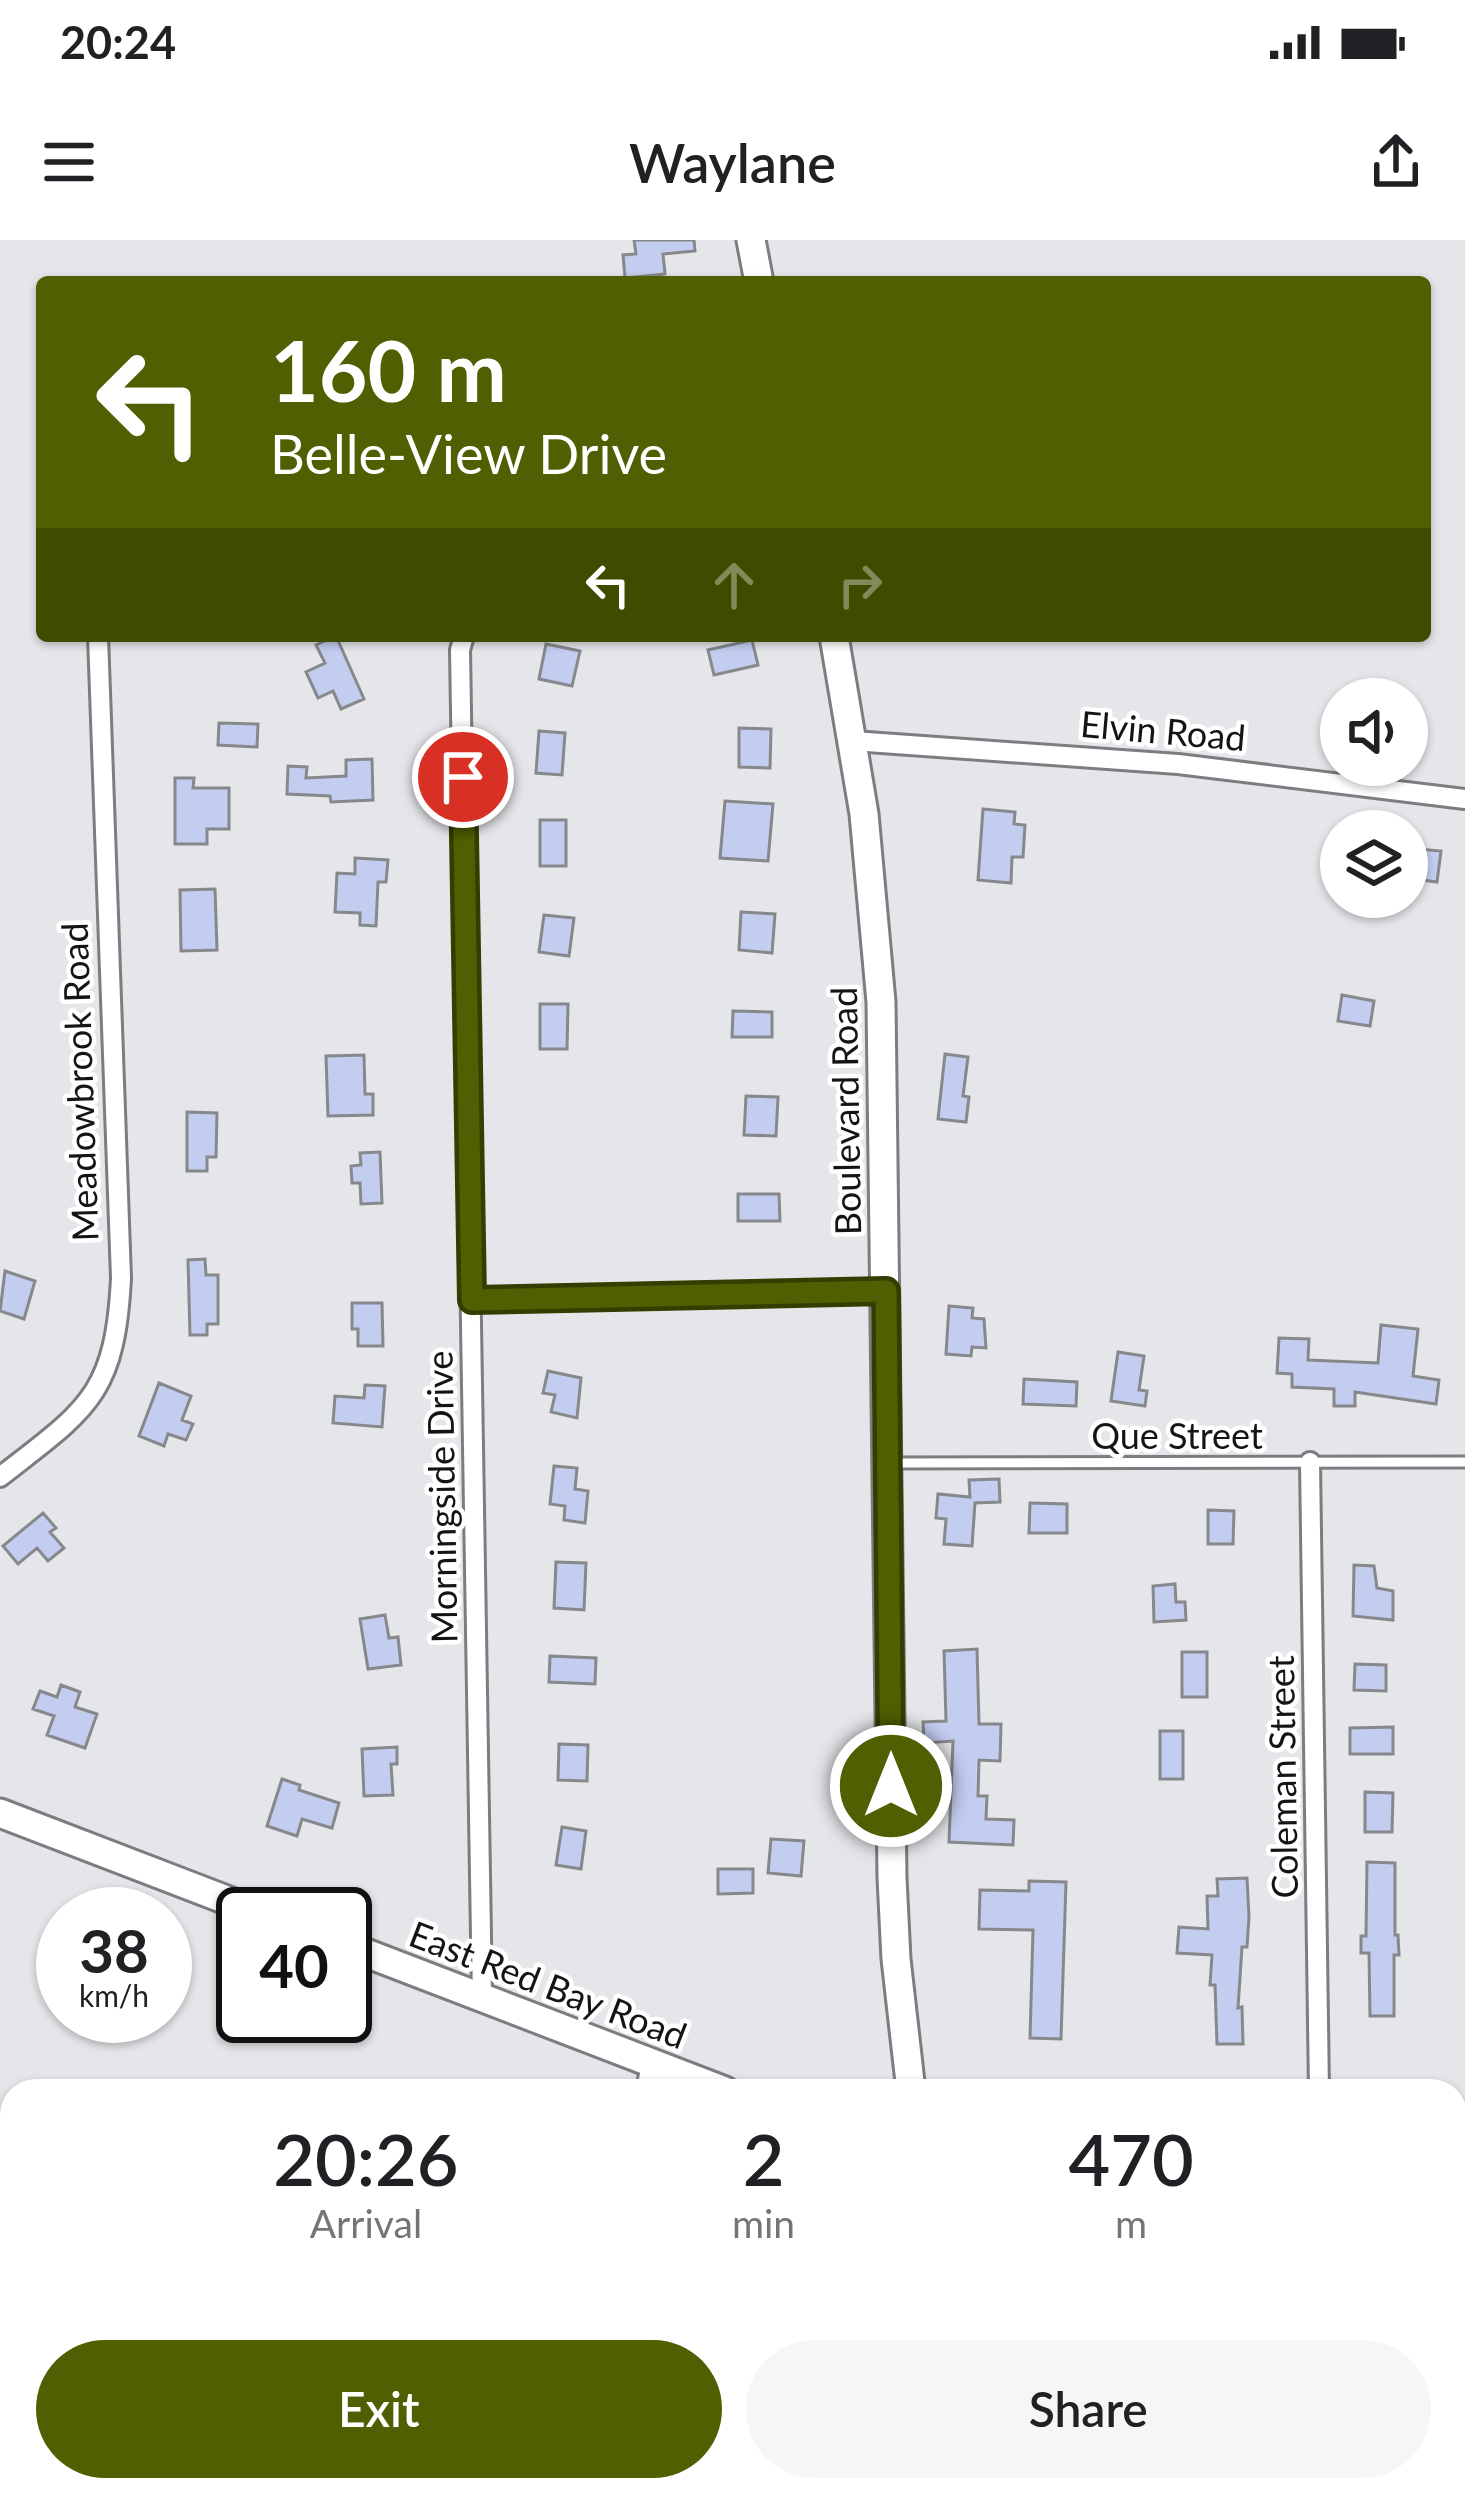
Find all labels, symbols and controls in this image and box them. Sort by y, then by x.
text: 20:24 [60,15,176,69]
icon: menu [36,129,102,195]
icon: share [1363,129,1429,195]
text: Waylane [629,130,836,195]
text: 160 m [270,319,507,420]
icon: left [72,324,228,480]
text: Belle-View Drive [270,421,667,486]
icon: left [575,552,641,618]
icon: ahead [701,552,767,618]
icon: right [827,552,893,618]
map controls [1320,678,1428,918]
button: sound [1320,678,1428,786]
street label: Elvin Road [1079,701,1247,759]
pin [412,726,514,828]
icon: arrive [430,744,496,810]
button: layers [1320,810,1428,918]
street label: Meadowbrook Road [51,922,107,1242]
street label: Boulevard Road [821,987,869,1236]
street label: Morningside Drive [416,1350,466,1644]
street label: Que Street [1091,1413,1263,1457]
street label: Coleman Street [1258,1655,1306,1899]
position arrow [828,1723,954,1849]
speed limit sign: 40 [216,1887,372,2043]
street label: East Red Bay Road [404,1911,693,2057]
text: 38 [79,1914,149,1986]
text: km/h [79,1977,149,2013]
text: 20:26 [273,2115,459,2201]
text: 2 [743,2115,784,2201]
text: 470 [1068,2115,1194,2201]
text: Arrival [310,2200,422,2246]
text: min [732,2200,795,2246]
text: m [1115,2200,1147,2246]
button: Exit [36,2340,722,2478]
button: Share [746,2340,1431,2478]

